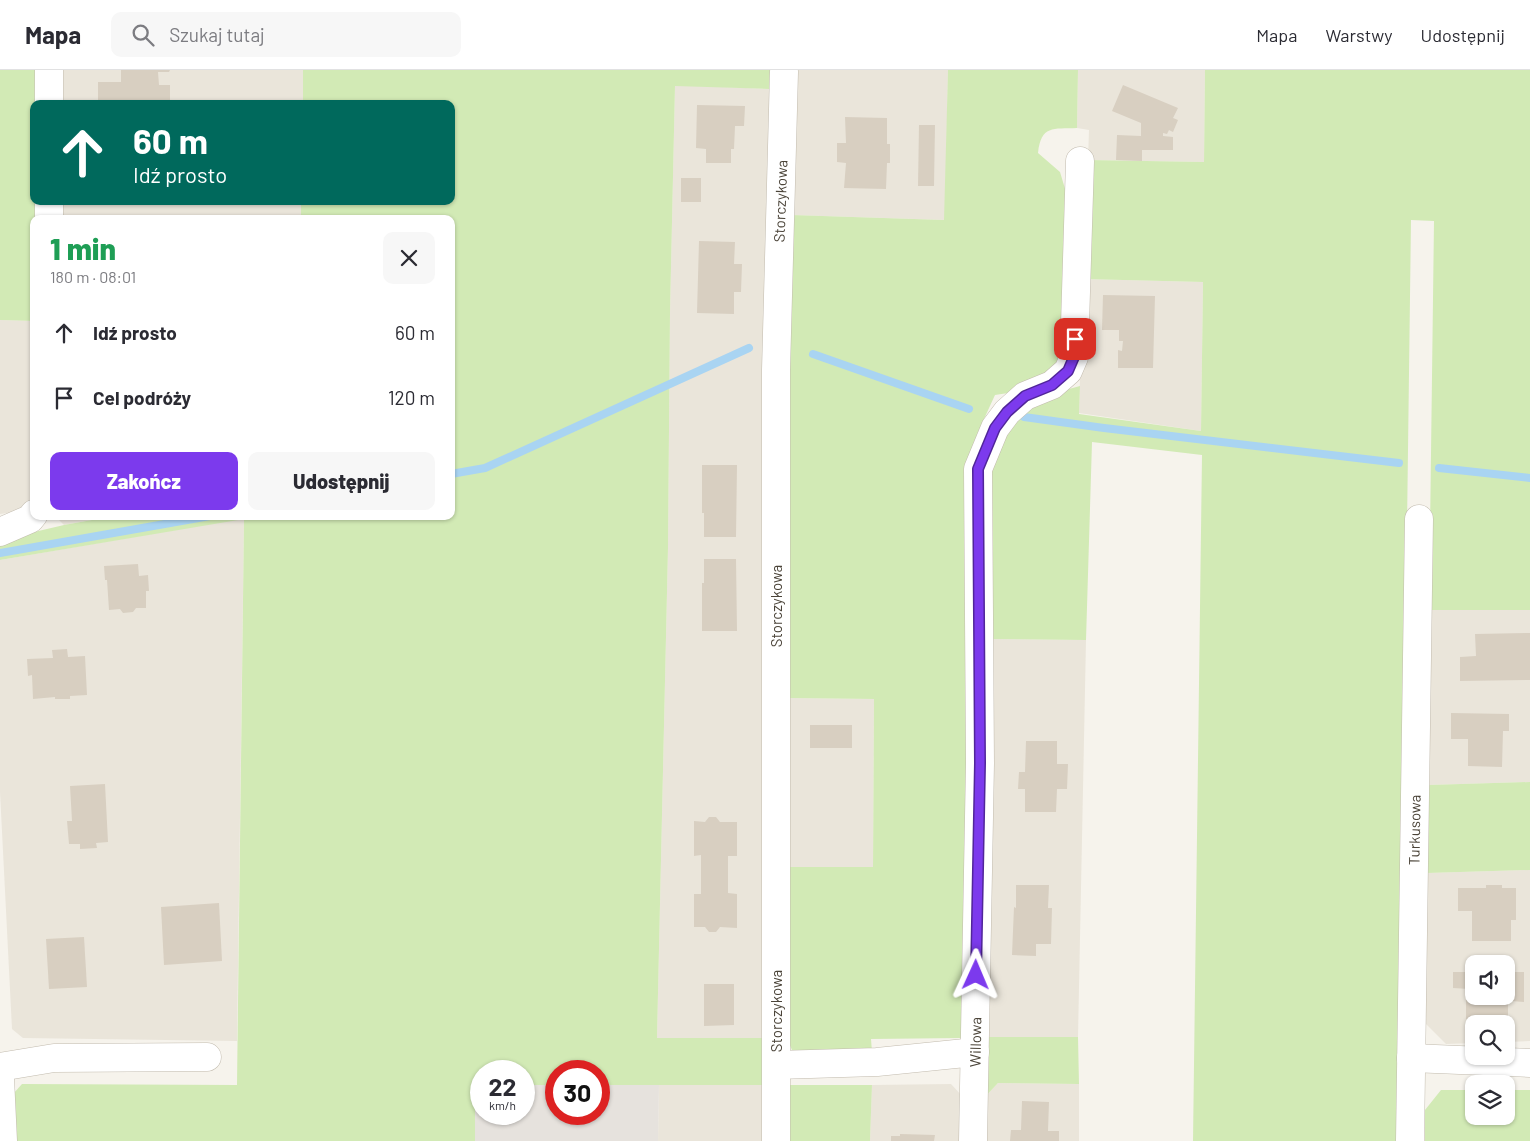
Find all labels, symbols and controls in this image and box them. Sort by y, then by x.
search box [111,12,461,57]
text: Mapa [25,20,81,49]
icon: search [129,21,157,49]
text: Szukaj tutaj [169,23,265,46]
text: Mapa [1256,24,1297,46]
text: Warstwy [1325,24,1393,46]
text: Udostępnij [1421,24,1505,46]
text: 60 m [133,119,208,161]
icon: ahead [50,120,115,185]
street label: Storczykowa [770,160,790,242]
text: Idź prosto [133,161,227,187]
text: 1 min [50,230,116,266]
button: close [383,232,435,284]
text: 180 m · 08:01 [50,267,136,286]
pin [1054,318,1096,360]
icon: ahead [50,319,78,347]
text: Idź prosto [93,321,177,344]
text: 60 m [395,321,435,344]
icon: arrive [1061,325,1089,353]
icon: arrive [50,384,78,412]
text: Cel podróży [93,386,191,409]
text: 120 m [388,386,435,409]
button: Zakończ [50,452,238,510]
button: Udostępnij [248,452,435,510]
street label: Storczykowa [767,565,785,647]
street label: Turkusowa [1404,795,1424,865]
position arrow [949,948,1001,1000]
map controls [1465,955,1515,1125]
button: sound [1465,955,1515,1005]
street label: Storczykowa [767,970,785,1052]
button: search [1465,1015,1515,1065]
street label: Willowa [966,1017,984,1067]
speed limit sign: 30 [545,1060,610,1125]
text: 22 [488,1071,517,1101]
button: layers [1465,1075,1515,1125]
text: km/h [489,1098,516,1112]

